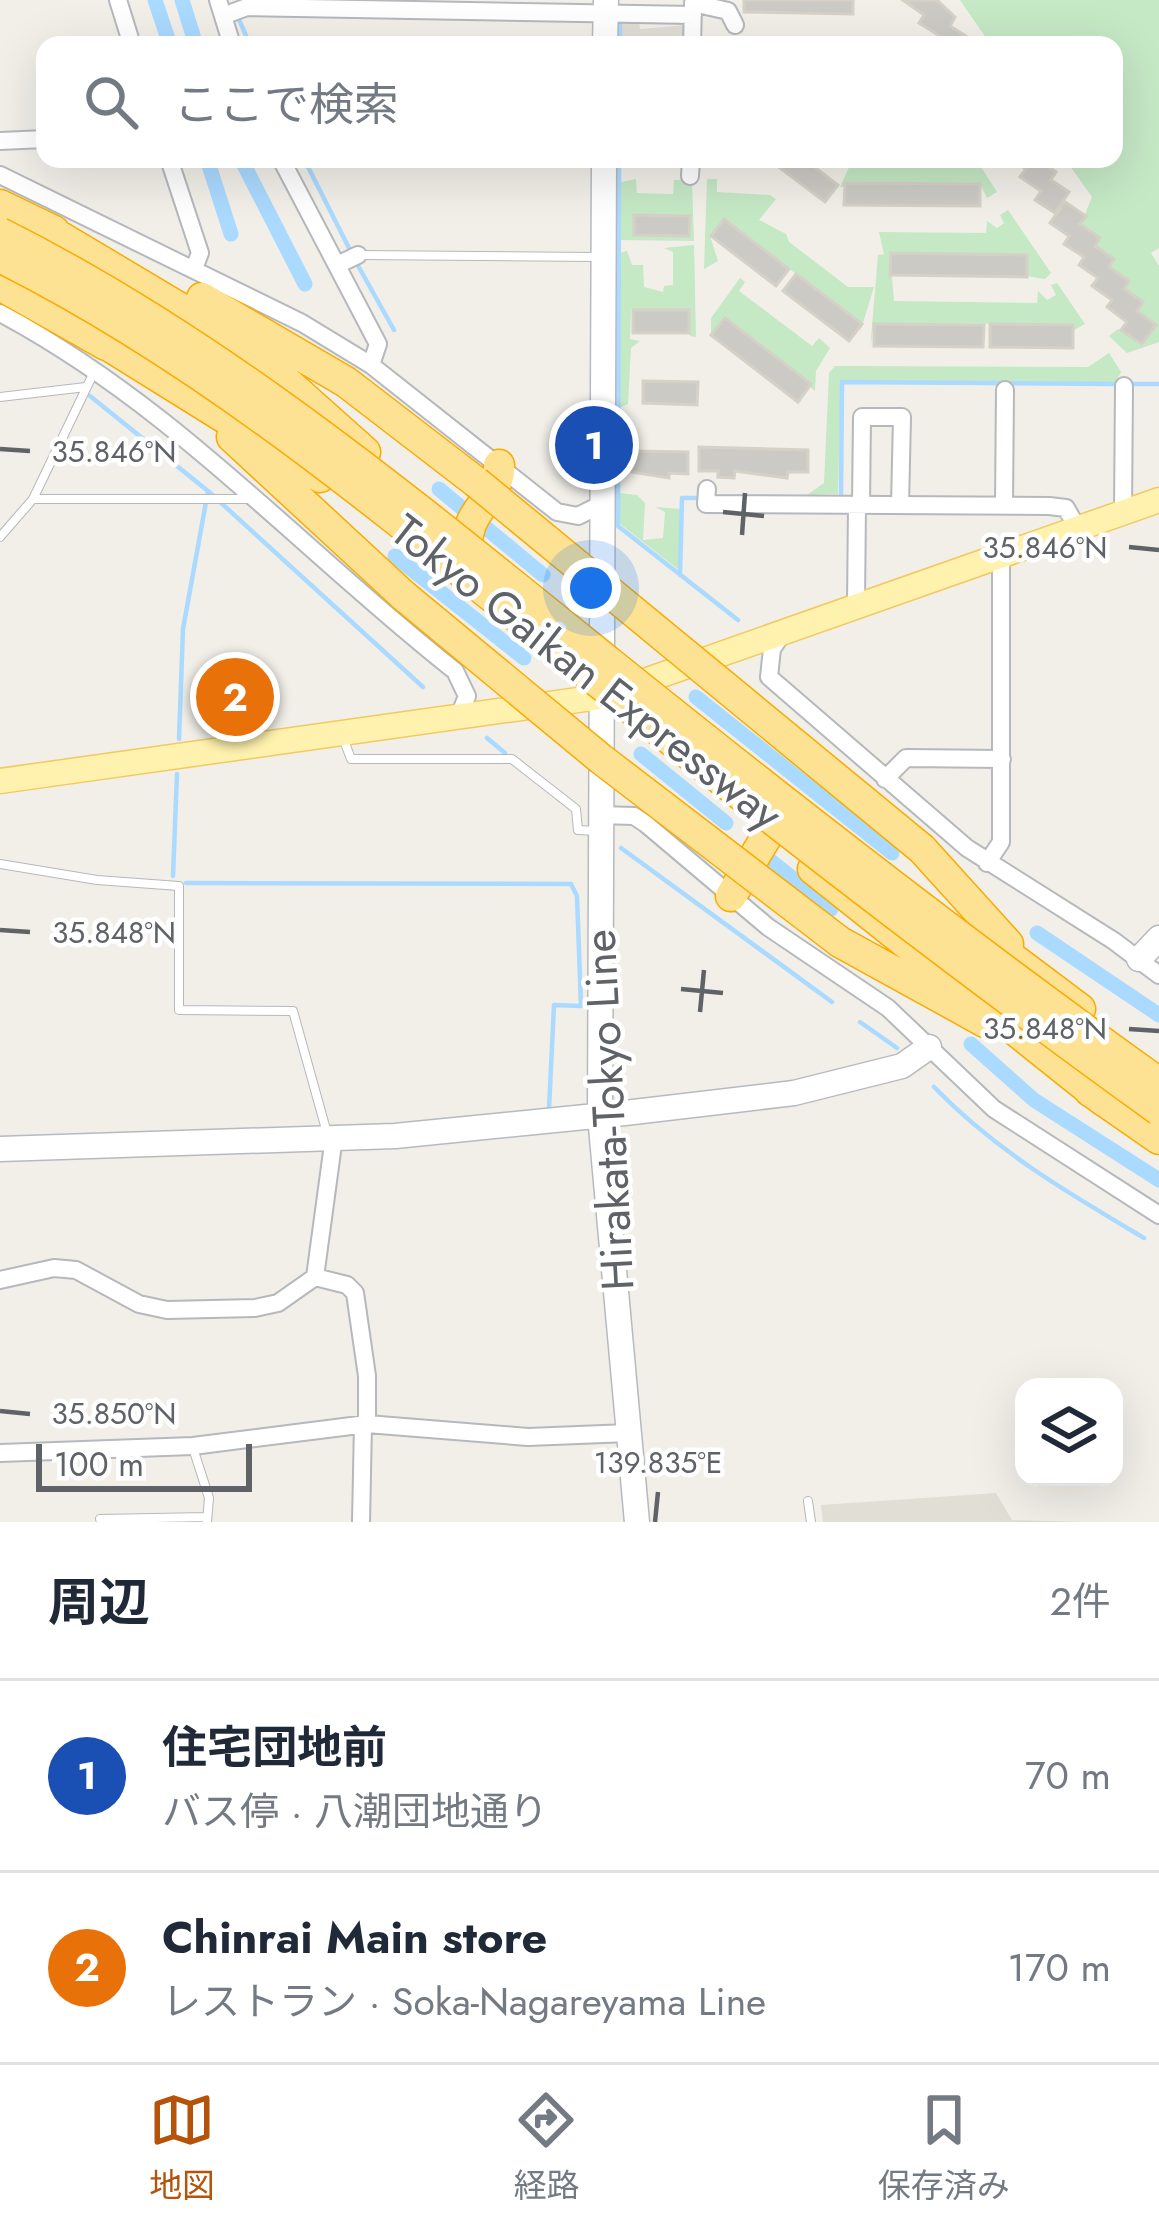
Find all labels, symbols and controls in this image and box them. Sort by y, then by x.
search box [36,36,1123,168]
icon: search [78,69,144,135]
text: ここで検索 [174,72,399,137]
pin: 1 [555,400,633,490]
text: 35.846°N [51,430,177,473]
street label: Tokyo Gaikan Expressway [377,499,796,846]
text: 35.846°N [982,526,1108,569]
your location [561,558,621,618]
pin: 2 [196,652,274,742]
text: 35.848°N [52,911,176,954]
street label: Hirakata-Tokyo Line [567,928,650,1292]
text: 35.848°N [983,1007,1107,1050]
map controls [1015,1378,1123,1486]
button: layers [1015,1378,1123,1486]
text: 35.850°N [51,1392,177,1435]
scale bar [36,1438,252,1491]
text: 100 m [54,1441,144,1488]
text: 139.835°E [594,1441,722,1484]
text: 周辺 [48,1565,150,1639]
text: 2件 [1050,1573,1111,1630]
text: 住宅団地前 [162,1715,387,1780]
text: 1 [77,1747,97,1804]
text: 70 m [1025,1747,1111,1804]
text: バス停 · 八潮団地通り [162,1783,548,1840]
text: Chinrai Main store [162,1905,547,1970]
text: 2 [74,1939,100,1996]
text: 170 m [1007,1939,1111,1996]
text: レストラン · Soka-Nagareyama Line [162,1973,766,2030]
tab: 地図 [149,2087,215,2209]
tab: 経路 [513,2087,579,2209]
tab: 保存済み [878,2087,1010,2209]

